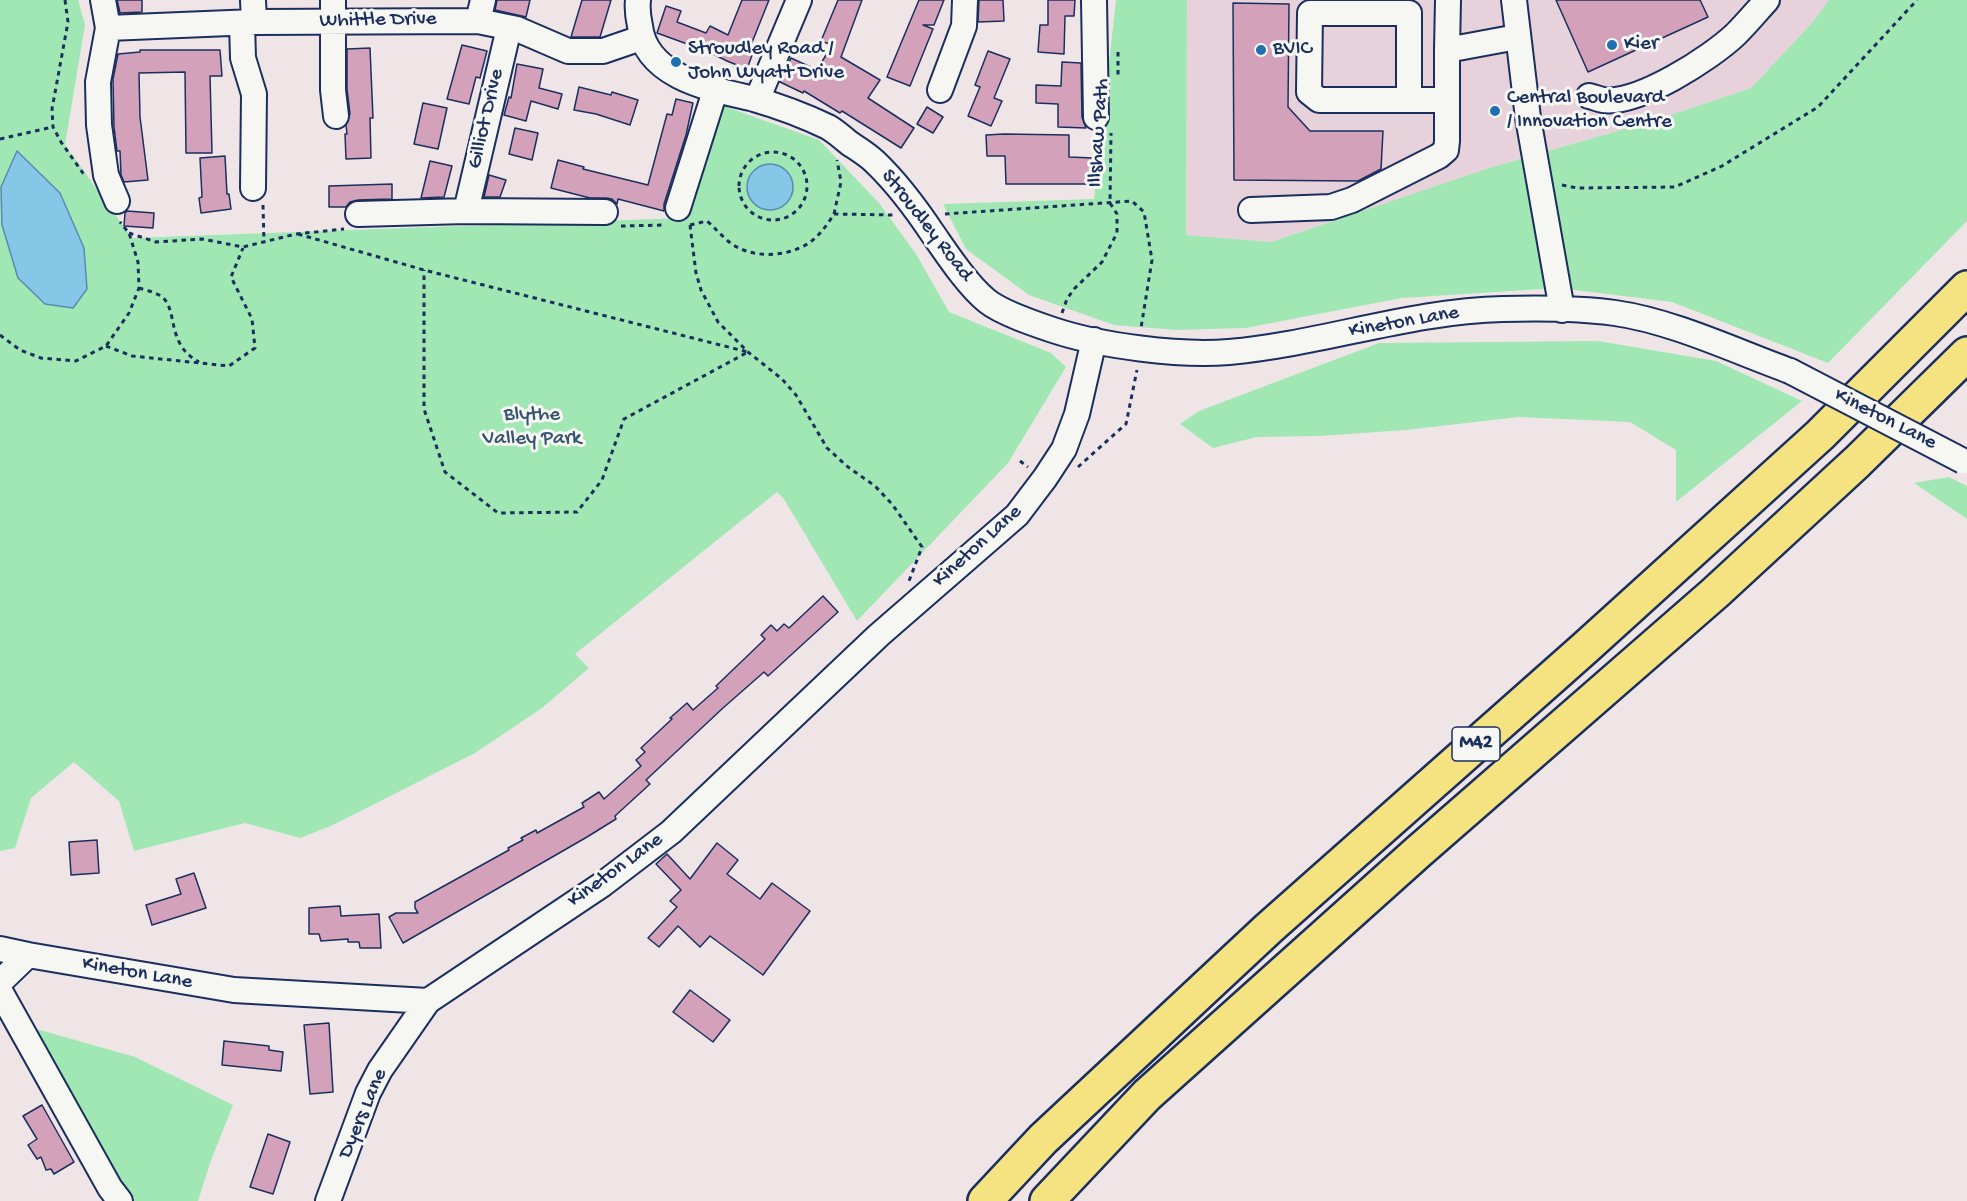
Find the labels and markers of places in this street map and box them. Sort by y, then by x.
place label: Kier [1624,32,1658,58]
place label: Stroudley Road / John Wyatt Drive [688,37,844,87]
place label: BVIC [1273,37,1312,63]
marker: Kier [1605,38,1619,52]
marker: BVIC [1254,43,1268,57]
marker: Stroudley Road / John Wyatt Drive [669,55,683,69]
place label: Central Boulevard / Innovation Centre [1507,86,1672,136]
marker: Central Boulevard / Innovation Centre [1488,104,1502,118]

